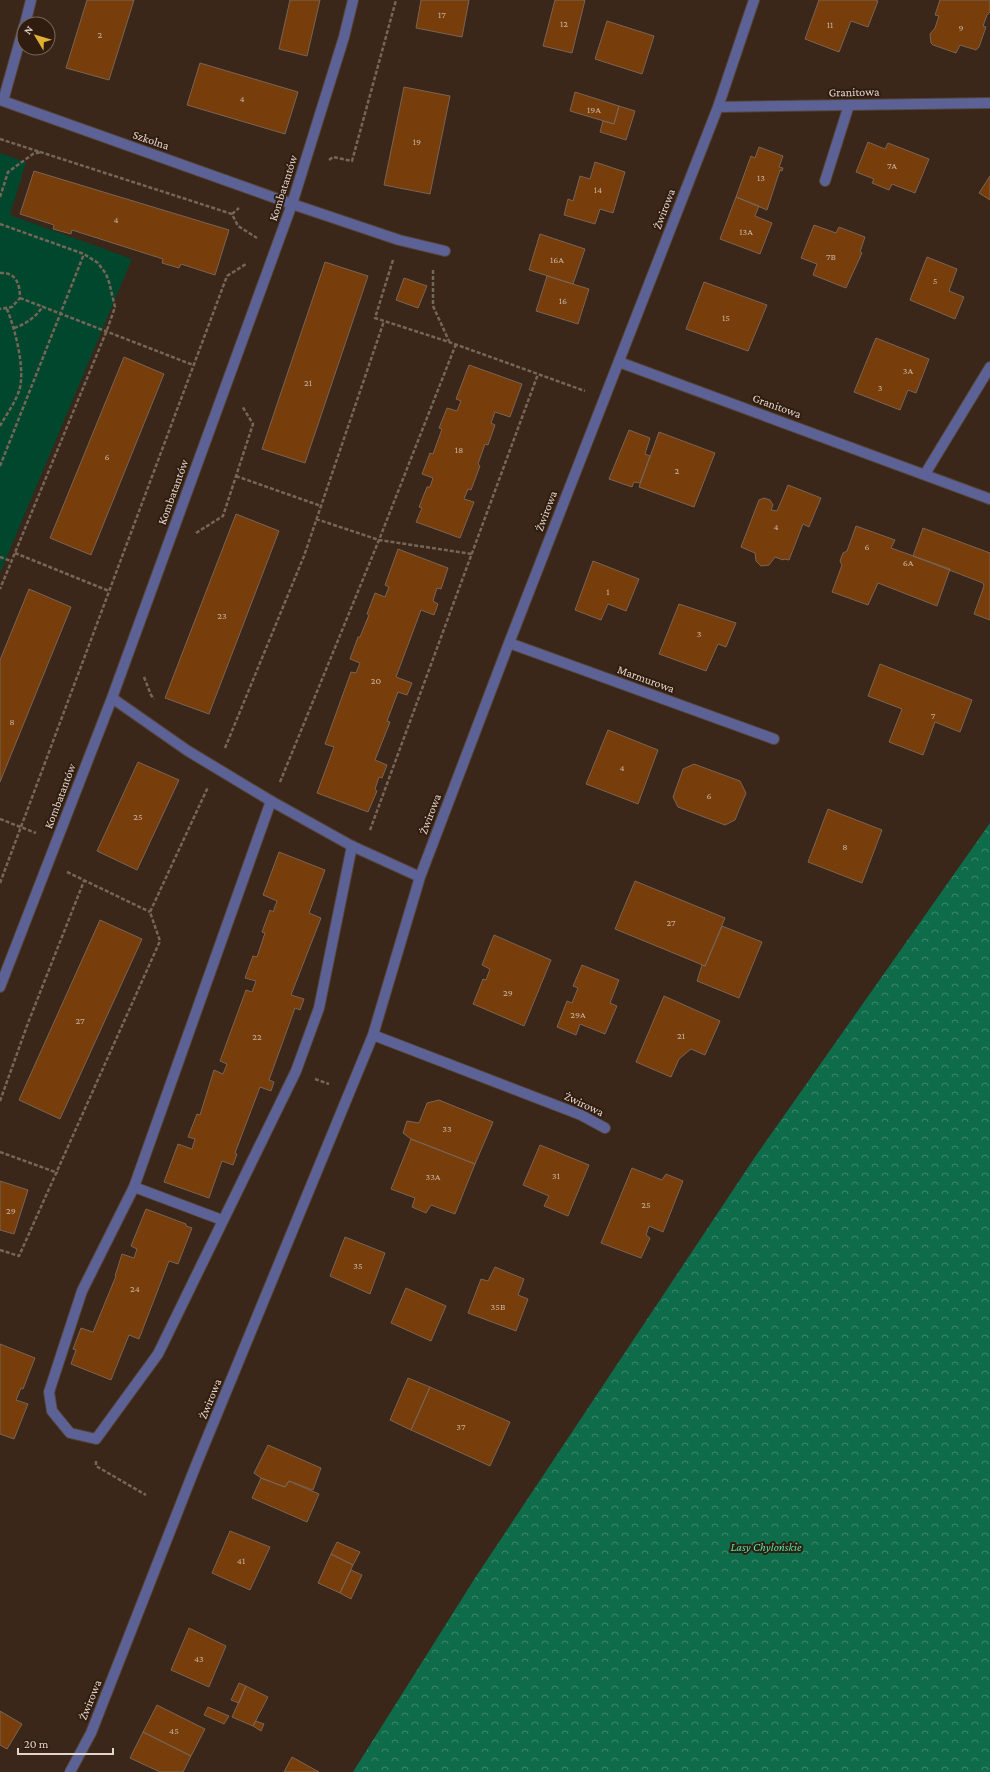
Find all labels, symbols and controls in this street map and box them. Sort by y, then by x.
house number: 17 [438,9,446,20]
north arrow [16,16,56,56]
house number: 12 [560,18,568,29]
house number: 11 [827,19,833,30]
house number: 9 [958,22,964,33]
text: N [21,23,35,36]
house number: 2 [98,29,103,40]
street label: Granitowa [828,85,880,99]
house number: 4 [239,93,245,104]
house number: 19A [587,104,601,115]
street label: Szkolna [131,127,171,153]
house number: 19 [413,136,421,147]
street label: Kombatantów [266,153,300,223]
house number: 7A [887,160,897,171]
house number: 13 [757,172,765,183]
house number: 14 [594,184,602,195]
street label: Żwirowa [650,186,678,231]
house number: 4 [113,214,119,225]
house number: 13A [739,226,753,237]
house number: 7B [826,251,837,262]
house number: 16A [550,254,564,265]
house number: 5 [933,275,938,286]
house number: 16 [559,295,567,306]
house number: 15 [722,312,730,323]
house number: 3A [903,365,913,376]
house number: 21 [304,377,312,388]
house number: 3 [878,382,883,393]
street label: Granitowa [751,391,804,421]
house number: 18 [455,444,463,455]
house number: 6 [104,451,110,462]
street label: Kombatantów [155,457,191,527]
house number: 2 [675,465,680,476]
street label: Żwirowa [532,488,560,533]
house number: 4 [773,521,779,532]
house number: 6 [864,541,870,552]
house number: 6A [903,557,914,568]
house number: 1 [606,586,610,597]
house number: 23 [217,610,227,621]
house number: 3 [697,628,702,639]
street label: Marmurowa [615,662,677,696]
house number: 20 [371,675,382,686]
house number: 7 [931,710,936,721]
house number: 8 [9,716,15,727]
street label: Kombatantów [41,761,79,831]
house number: 4 [619,762,625,773]
house number: 6 [706,790,712,801]
street label: Żwirowa [416,791,444,836]
house number: 25 [133,811,143,822]
house number: 8 [842,841,848,852]
house number: 27 [666,917,676,928]
house number: 29 [503,987,513,998]
house number: 29A [570,1009,586,1020]
house number: 27 [75,1015,85,1026]
house number: 21 [677,1030,685,1041]
house number: 22 [252,1031,262,1042]
street label: Żwirowa [562,1089,607,1119]
house number: 33 [442,1123,452,1134]
house number: 31 [552,1170,560,1181]
house number: 33A [425,1171,441,1182]
house number: 25 [641,1199,651,1210]
house number: 29 [6,1205,16,1216]
house number: 35 [353,1260,363,1271]
house number: 24 [130,1283,140,1294]
house number: 35B [491,1301,506,1312]
street label: Żwirowa [196,1376,225,1421]
house number: 37 [456,1421,466,1432]
park label: Lasy Chylońskie [730,1540,802,1554]
house number: 41 [237,1555,245,1566]
house number: 43 [194,1653,204,1664]
street label: Żwirowa [76,1677,105,1722]
house number: 45 [169,1725,179,1736]
scale bar [18,1730,113,1756]
text: 20 m [24,1737,49,1751]

